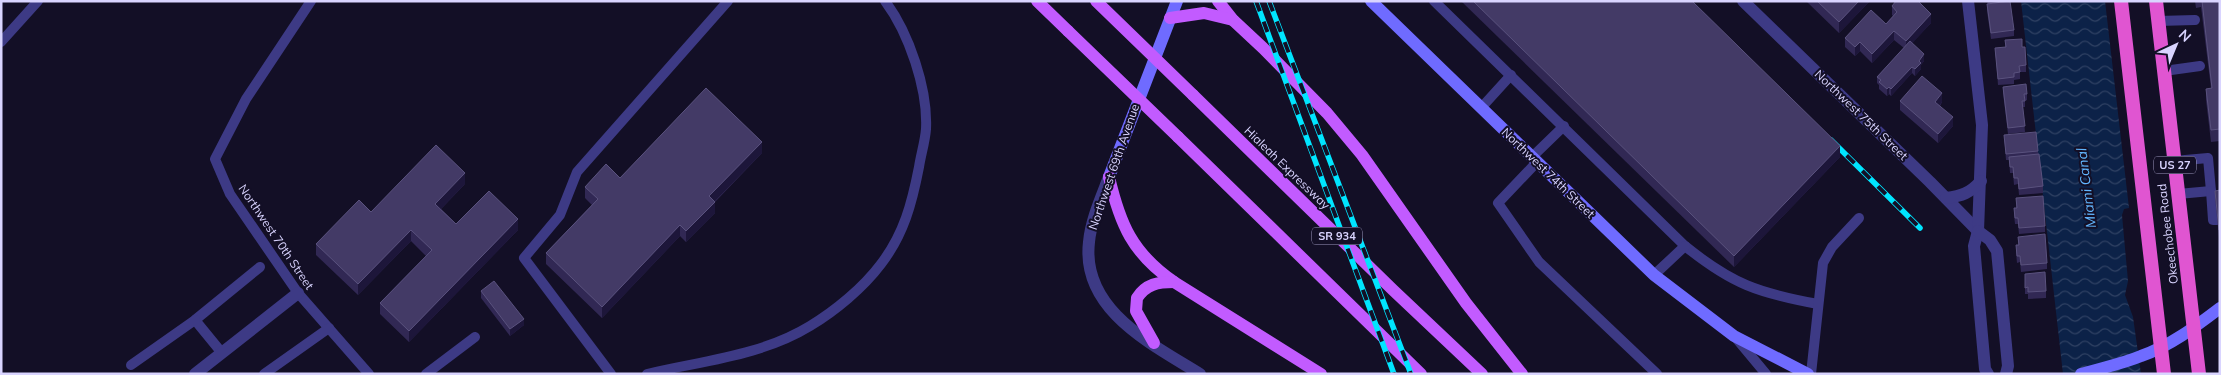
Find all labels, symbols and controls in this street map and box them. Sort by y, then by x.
north arrow [2151,20,2201,70]
text: N [2175,26,2195,46]
street label: Northwest 75th Street [1812,66,1911,163]
street label: Northwest 69th Avenue [1085,102,1142,232]
street label: Hialeah Expressway [1241,123,1334,213]
street label: Northwest 74th Street [1499,124,1598,221]
water label: Miami Canal [2072,146,2100,229]
road number: US 27 [2154,156,2196,174]
street label: Northwest 70th Street [236,181,317,292]
street label: Okeechobee Road [2154,183,2181,285]
road number: SR 934 [1312,228,1362,245]

